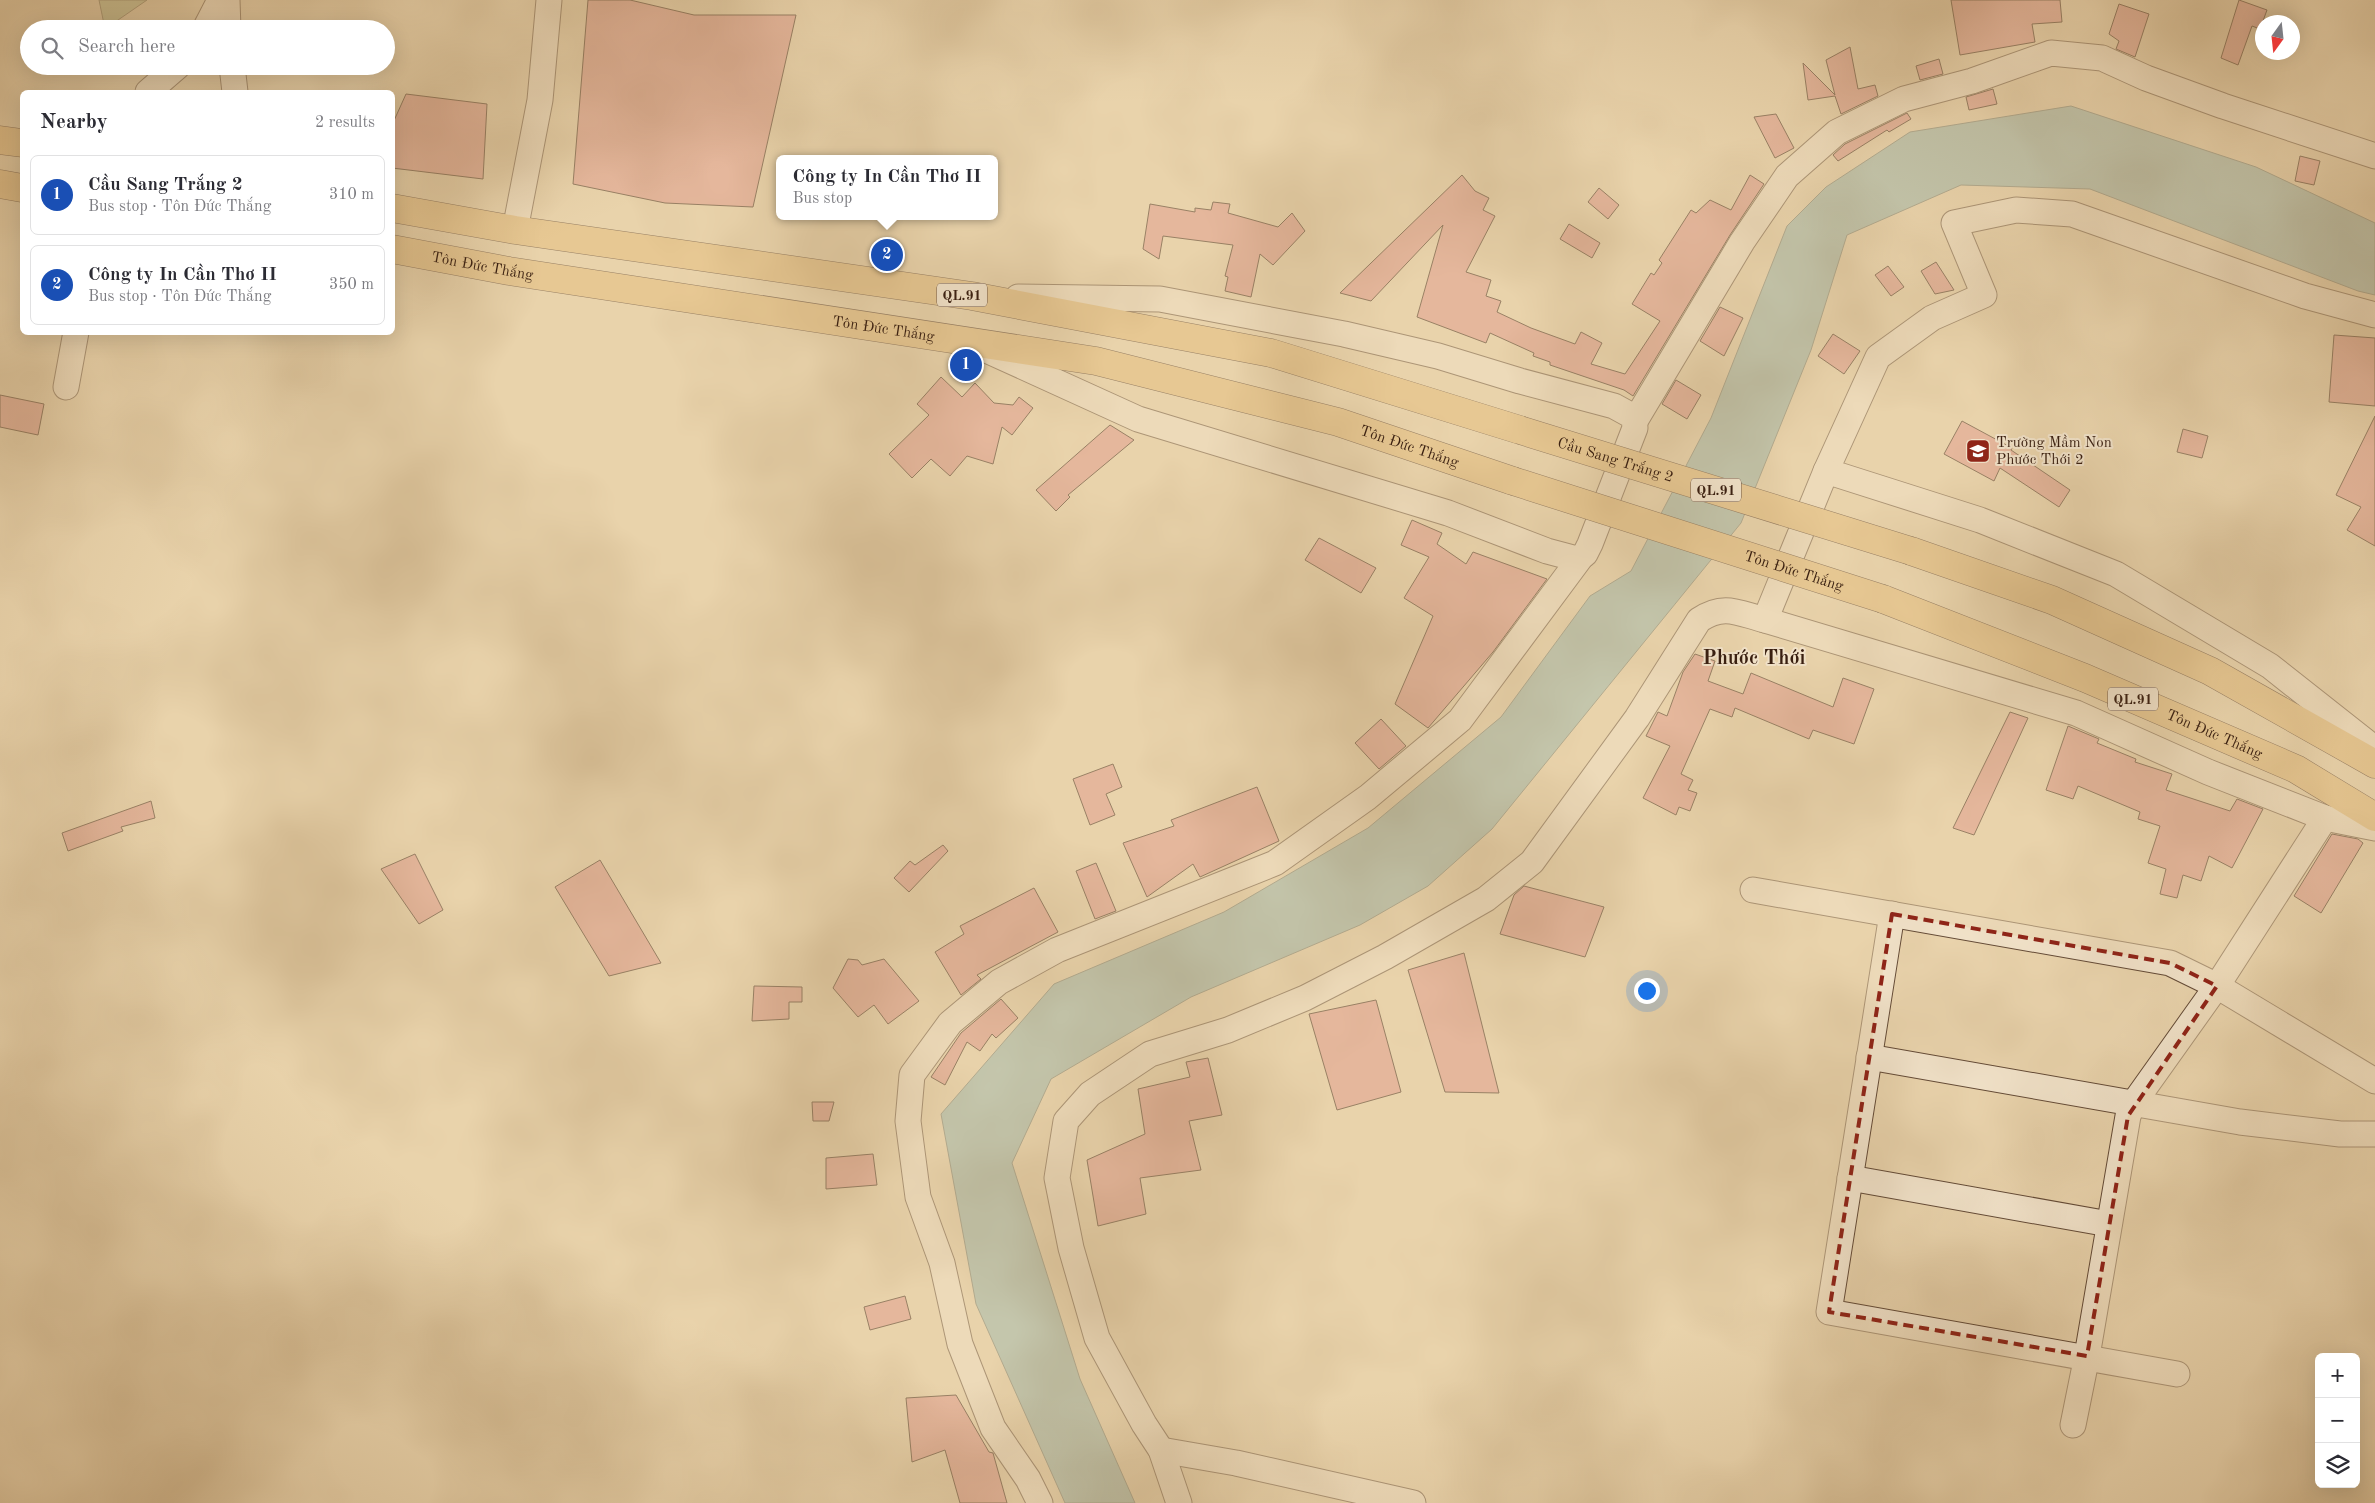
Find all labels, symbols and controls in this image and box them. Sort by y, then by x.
north arrow [2255,15,2300,60]
search box [20,20,395,75]
icon: search [38,34,66,62]
text: Search here [78,38,175,57]
text: Nearby [40,112,108,133]
text: 2 results [315,115,375,131]
popup [776,155,998,220]
text: Công ty In Cần Thơ II [793,168,981,187]
text: Cầu Sang Trắng 2 [88,176,243,195]
text: 1 [52,187,62,203]
text: 310 m [329,187,374,203]
text: Bus stop [793,191,852,207]
text: Bus stop · Tôn Đức Thắng [88,199,271,215]
pin: 2 [871,236,903,274]
street label: Tôn Đức Thắng [430,251,534,284]
text: Công ty In Cần Thơ II [88,266,277,285]
text: 2 [52,277,62,293]
text: 350 m [329,277,374,293]
road number: QL.91 [937,284,987,306]
text: Bus stop · Tôn Đức Thắng [88,289,271,305]
street label: Tôn Đức Thắng [831,315,936,345]
pin: 1 [950,346,982,384]
street label: Tôn Đức Thắng [1358,424,1460,471]
place label: Trường Mầm Non Phước Thới 2 [1996,434,2112,468]
street label: Cầu Sang Trắng 2 [1555,436,1675,486]
school or university icon: Trường Mầm Non Phước Thới 2 [1965,438,1991,464]
road number: QL.91 [1691,478,1741,502]
street label: Tôn Đức Thắng [1742,549,1845,595]
district label: Phước Thới [1703,649,1805,669]
road number: QL.91 [2108,688,2158,711]
street label: Tôn Đức Thắng [2164,708,2264,763]
your location [1634,978,1660,1004]
map controls [2315,1353,2360,1488]
button: + [2315,1353,2360,1398]
button: − [2315,1398,2360,1443]
button: layers [2315,1443,2360,1488]

